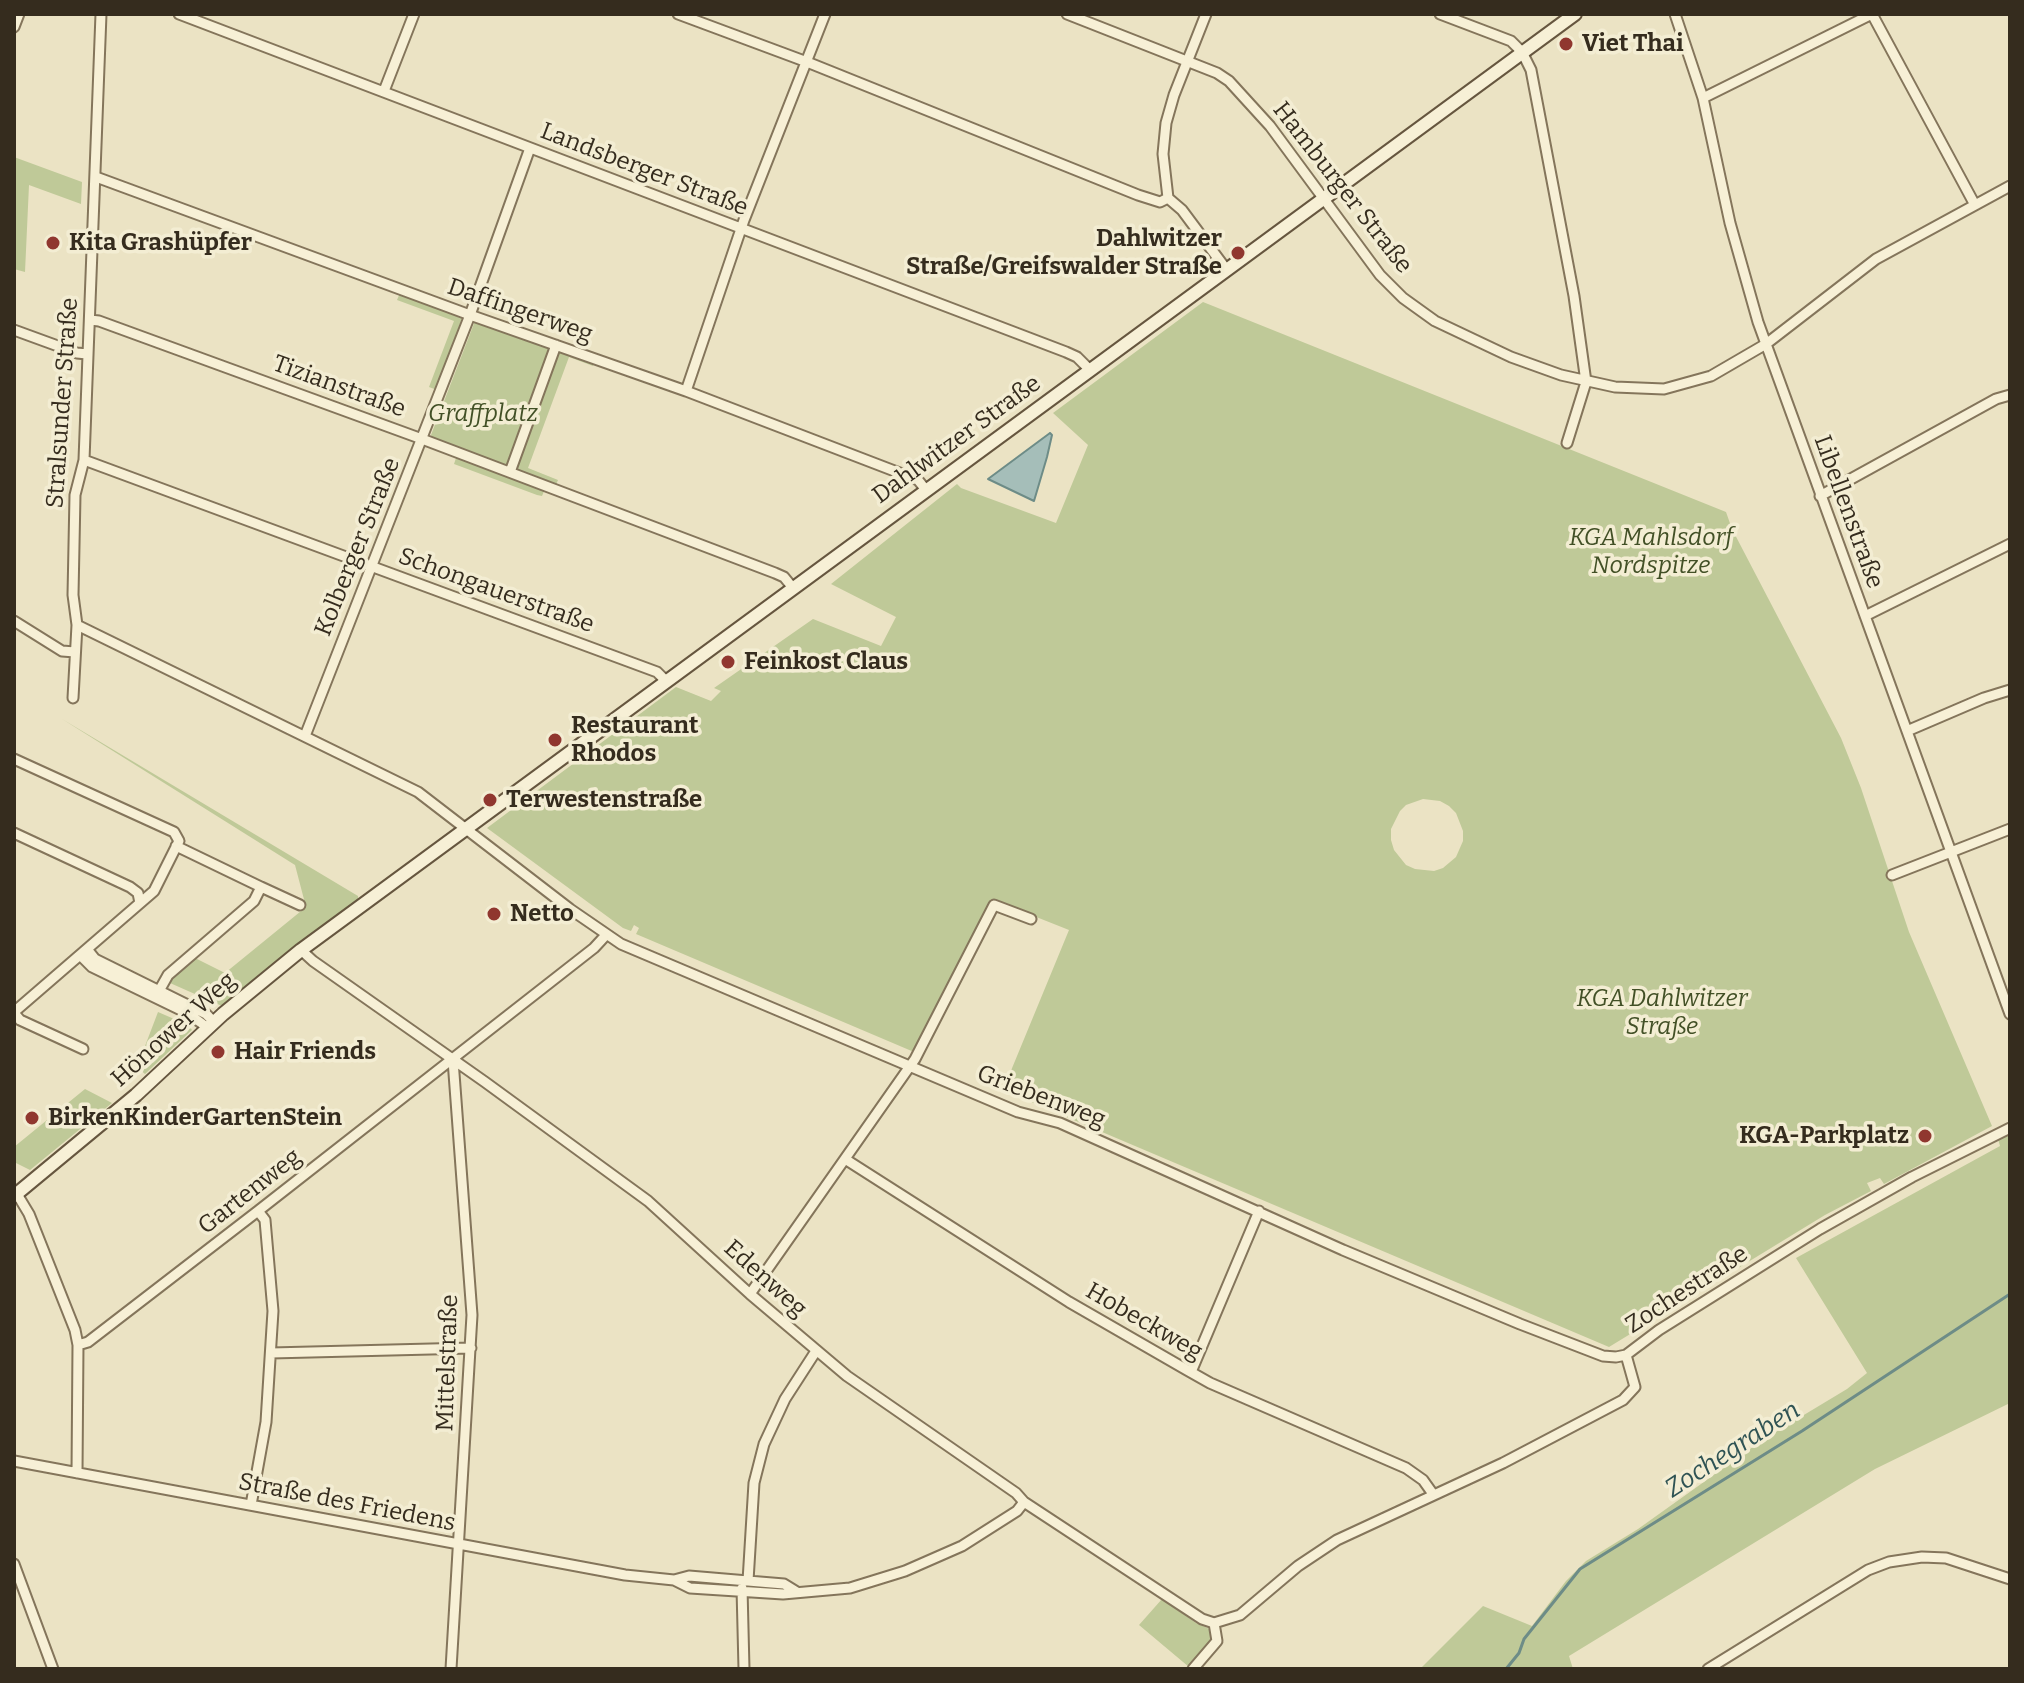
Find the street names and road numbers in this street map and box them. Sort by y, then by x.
street label: Hamburger Straße [1266,97,1418,279]
street label: Landsberger Straße [536,117,752,223]
street label: Daffingerweg [444,273,596,349]
street label: Stralsunder Straße [41,297,85,509]
street label: Tizianstraße [269,350,409,424]
street label: Dahlwitzer Straße [867,369,1047,511]
street label: Libellenstraße [1807,432,1889,592]
street label: Kolberger Straße [309,454,407,640]
street label: Schongauerstraße [394,542,598,640]
street label: Hönower Weg [106,967,242,1093]
street label: Griebenweg [973,1059,1109,1135]
street label: Gartenweg [193,1143,307,1241]
street label: Edenweg [718,1234,812,1324]
street label: Zochestraße [1620,1240,1754,1340]
street label: Hobeckweg [1081,1277,1207,1367]
street label: Mittelstraße [431,1294,465,1432]
street label: Straße des Friedens [236,1468,458,1538]

